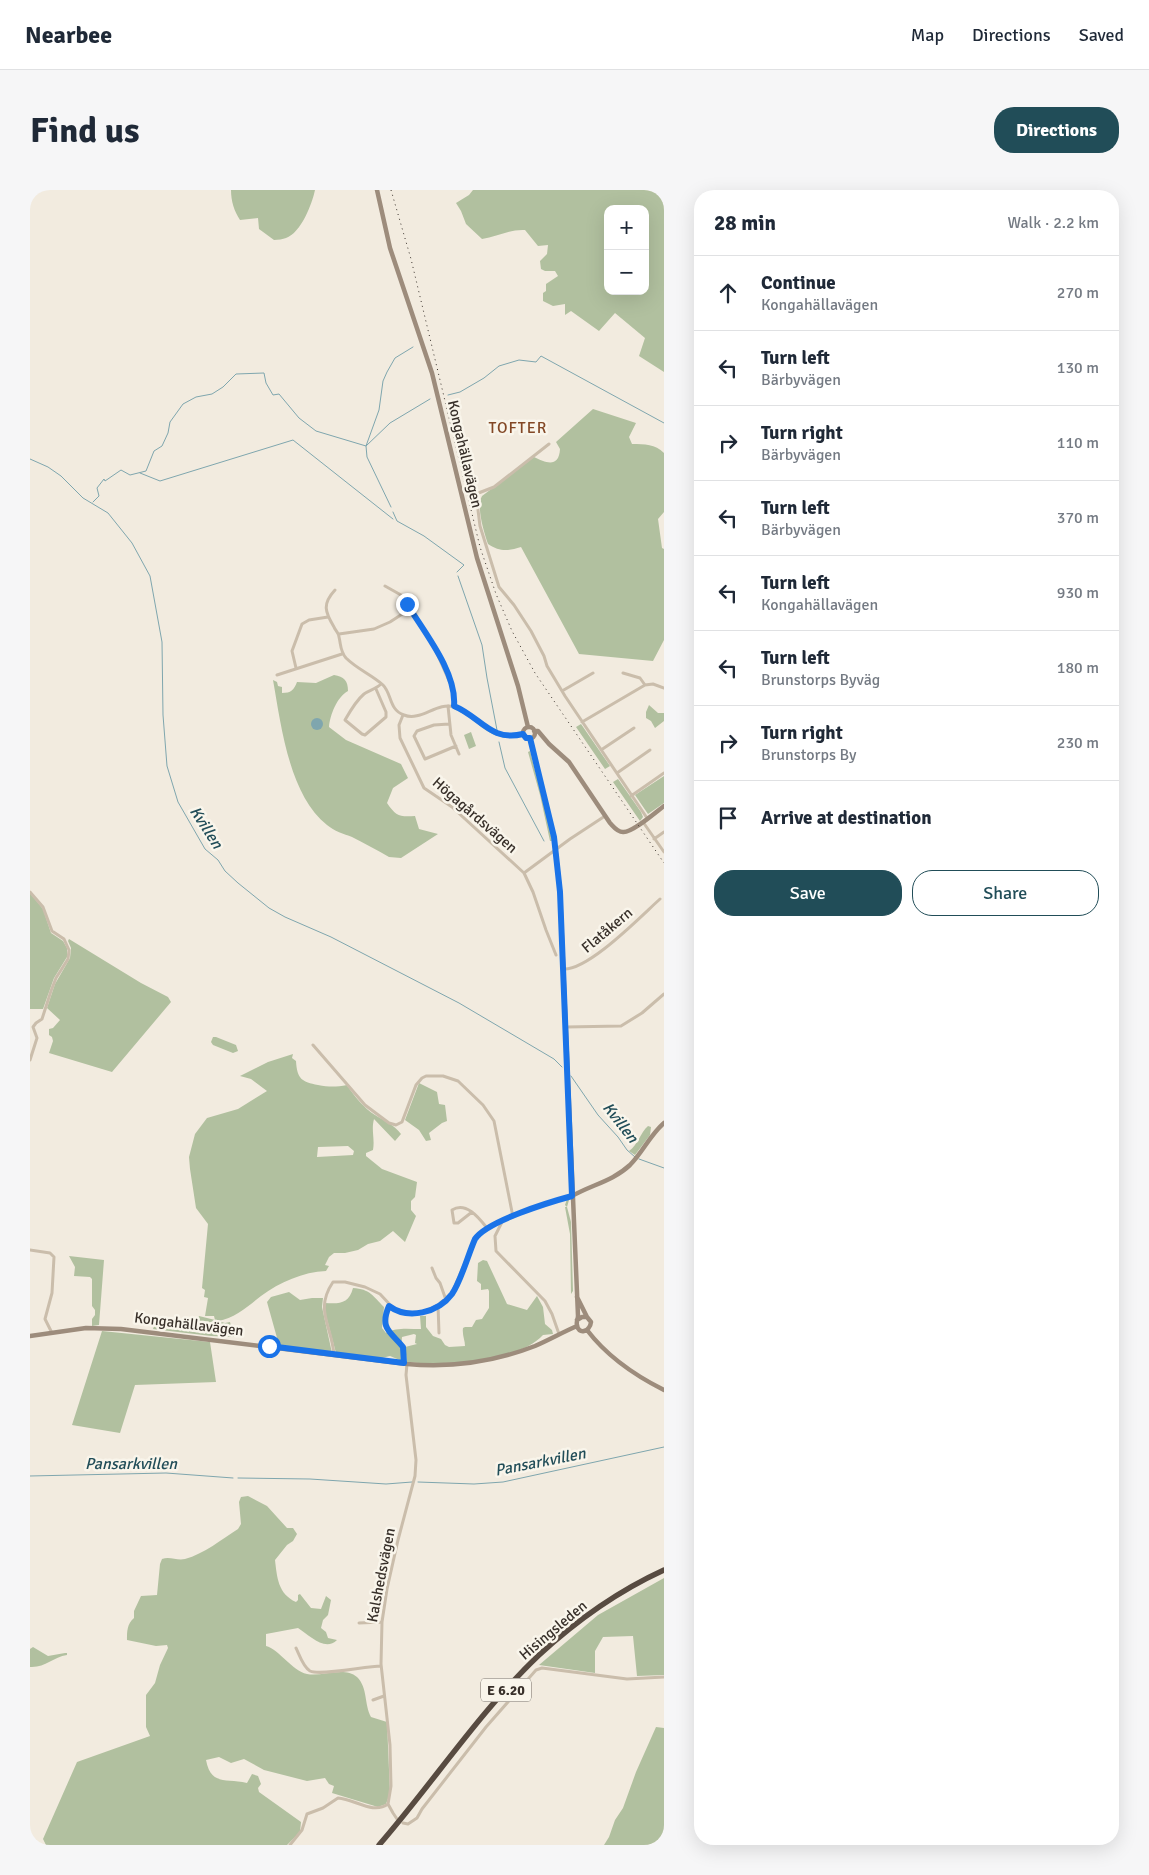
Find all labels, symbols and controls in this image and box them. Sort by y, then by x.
text: Nearbee [25,20,112,50]
text: Map [911,24,944,46]
text: Directions [972,24,1051,46]
text: Saved [1079,24,1124,46]
button: Directions [994,107,1119,153]
text: Find us [30,109,140,152]
map controls [604,205,649,295]
button: + [604,205,649,250]
text: 28 min [714,210,776,236]
text: Walk · 2.2 km [1007,213,1099,233]
button: − [604,250,649,295]
text: Continue [761,271,836,295]
icon: ahead [714,279,742,307]
text: 270 m [1057,283,1099,303]
text: Kongahällavägen [761,295,878,315]
text: Turn left [761,346,830,370]
icon: left [714,354,742,382]
text: 130 m [1057,358,1099,378]
text: Bärbyvägen [761,370,841,390]
street label: Kongahällavägen [444,398,486,510]
district label: TOFTER [489,418,547,438]
text: Turn right [761,421,843,445]
icon: right [714,429,742,457]
text: 110 m [1057,433,1099,453]
text: Bärbyvägen [761,445,841,465]
text: Turn left [761,496,830,520]
icon: left [714,504,742,532]
text: 370 m [1057,508,1099,528]
text: Bärbyvägen [761,520,841,540]
text: Turn left [761,571,830,595]
icon: left [714,579,742,607]
text: 930 m [1057,583,1099,603]
route end [396,593,419,616]
text: Kongahällavägen [761,595,878,615]
text: Turn left [761,646,830,670]
icon: left [714,654,742,682]
text: 180 m [1057,658,1099,678]
text: Brunstorps Byväg [761,670,880,690]
text: Turn right [761,721,843,745]
icon: right [714,729,742,757]
text: 230 m [1057,733,1099,753]
text: Brunstorps By [761,745,856,765]
street label: Högagårdsvägen [429,773,521,857]
water label: Kvillen [185,803,228,854]
icon: arrive [714,804,742,832]
text: Arrive at destination [761,806,932,830]
button: Save [714,870,902,916]
button: Share [912,870,1099,916]
street label: Flatåkern [578,904,636,956]
water label: Kvillen [598,1098,643,1148]
street label: Kongahällavägen [133,1308,245,1340]
route start [258,1335,281,1358]
water label: Pansarkvillen [493,1443,588,1481]
water label: Pansarkvillen [85,1454,178,1474]
street label: Kalshedsvägen [363,1526,399,1624]
street label: Hisingsleden [515,1596,591,1664]
road number: E 6.20 [481,1678,531,1702]

